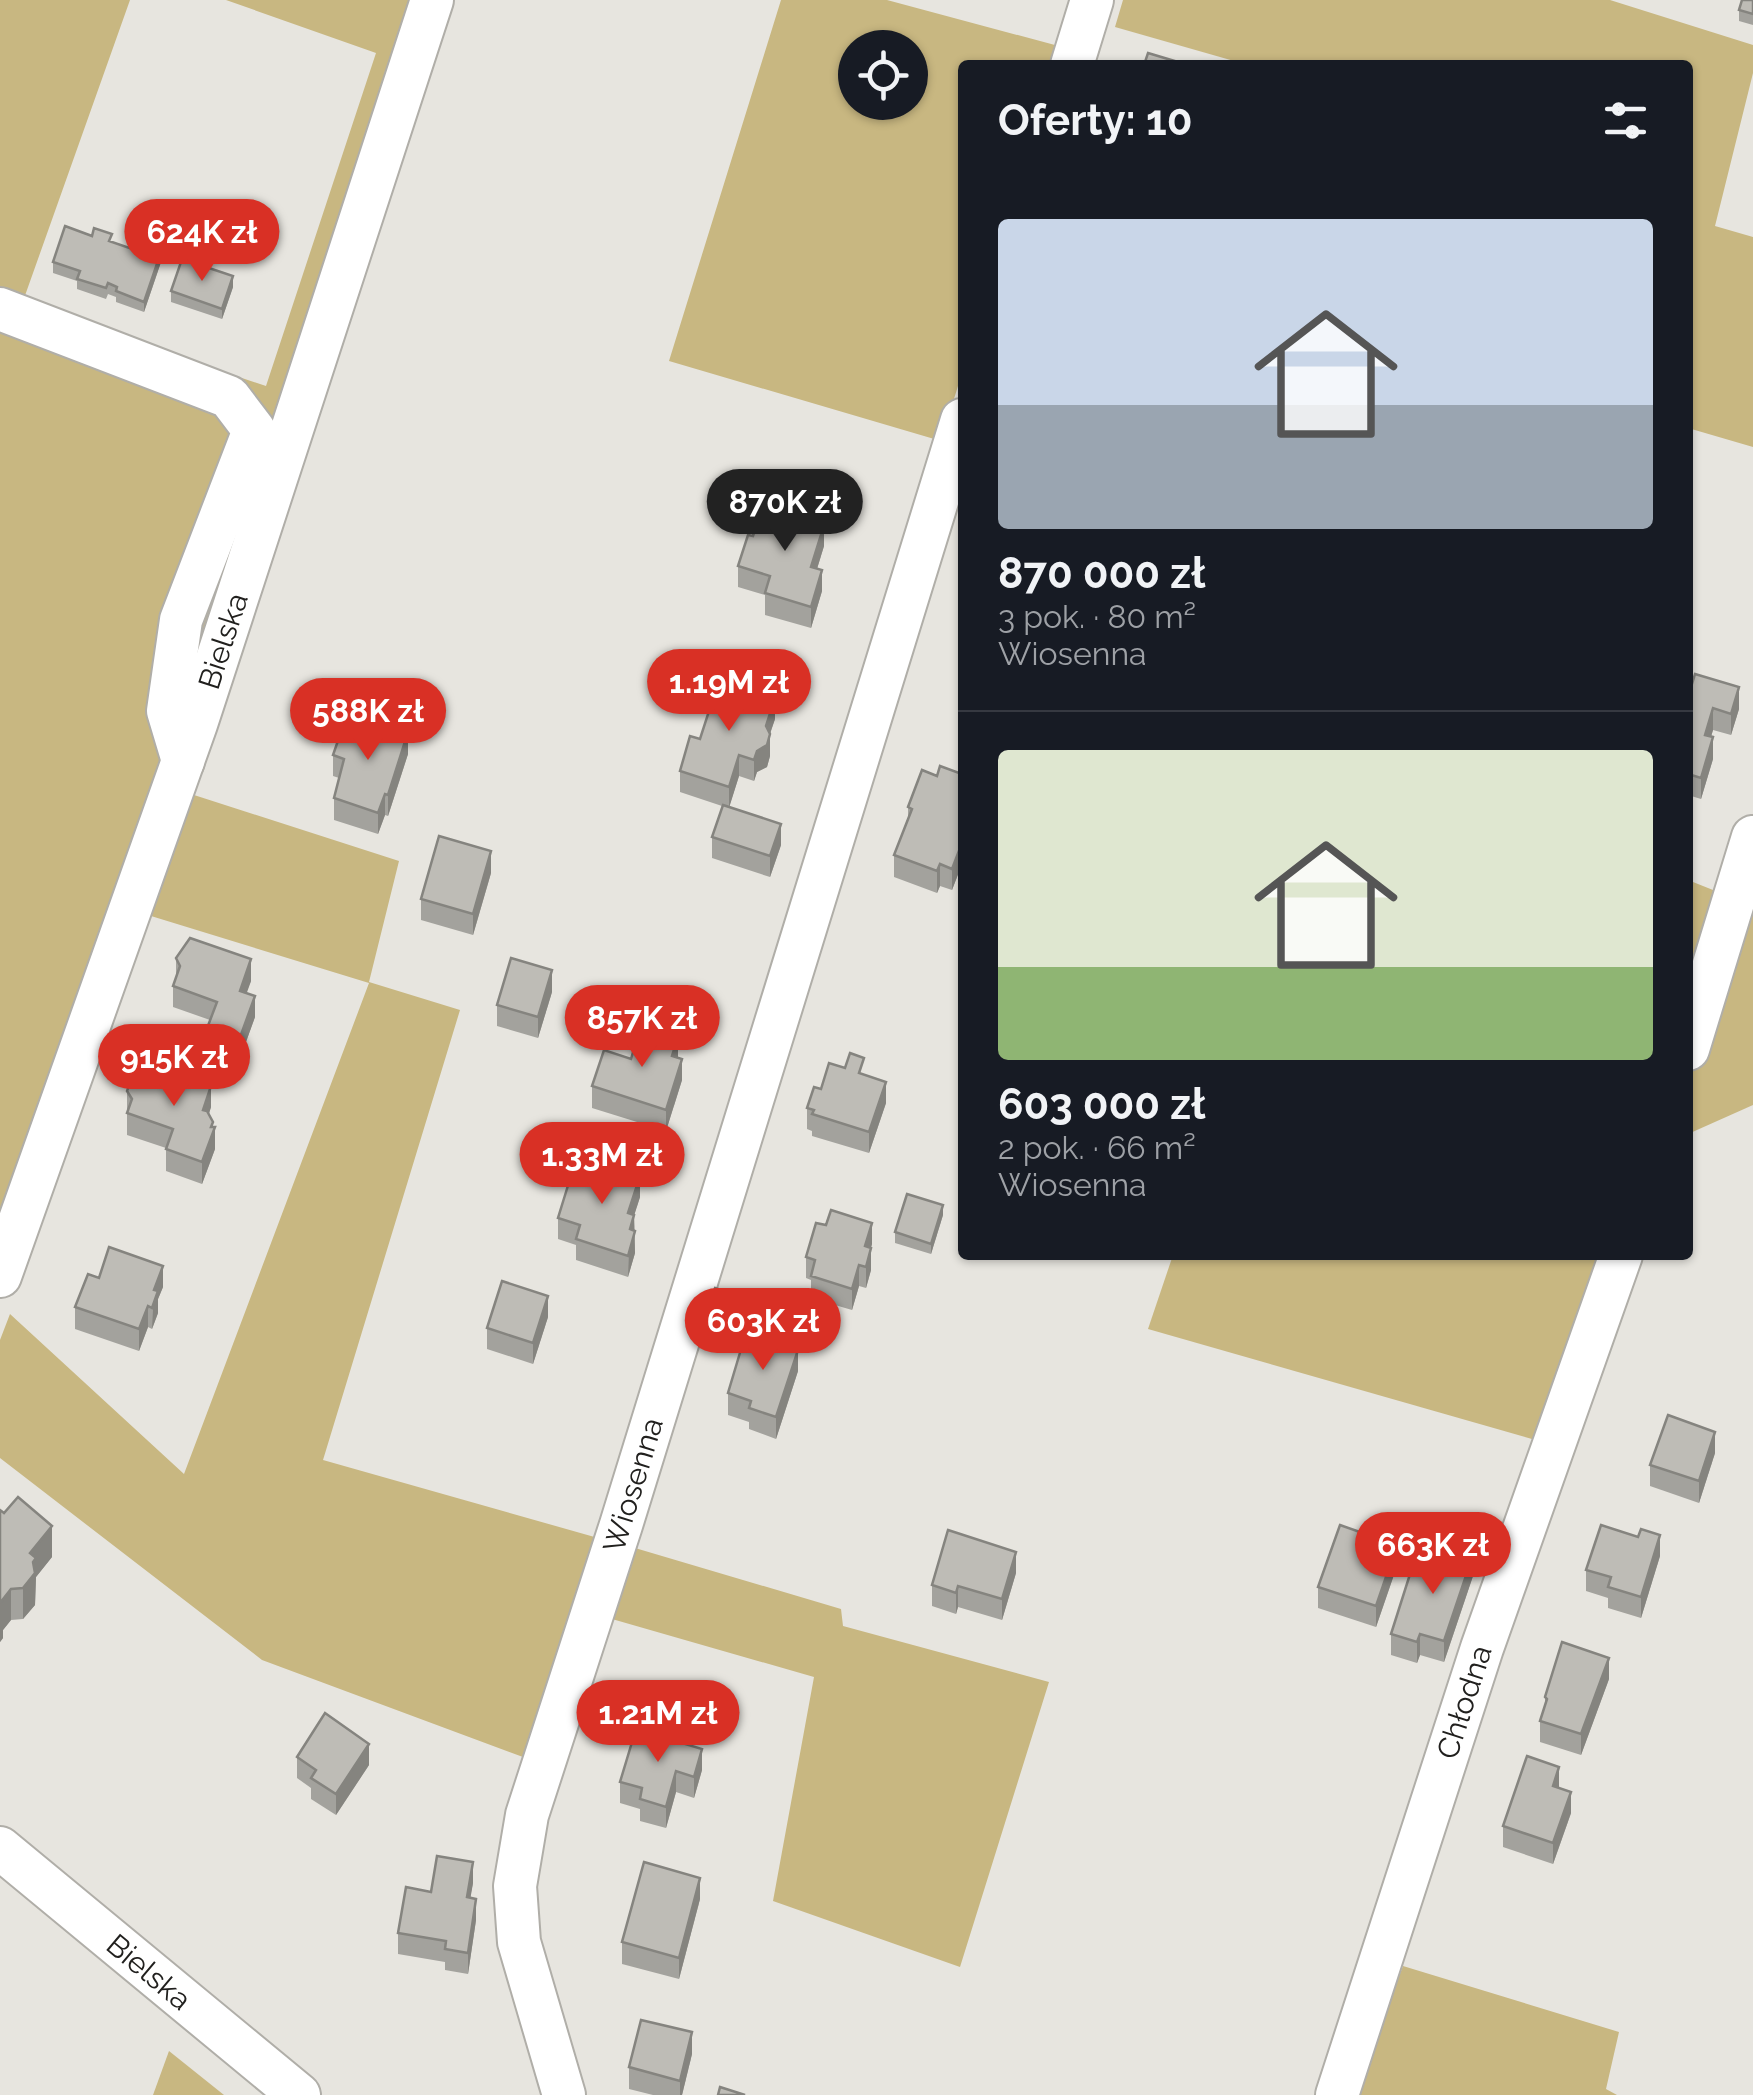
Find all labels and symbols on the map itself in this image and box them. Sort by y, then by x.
pin: 624K zł [110,199,294,284]
pin: 870K zł [693,469,877,554]
street label: Bielska [191,589,255,693]
pin: 1.19M zł [626,649,832,734]
pin: 588K zł [276,678,460,763]
pin: 857K zł [550,985,734,1070]
pin: 915K zł [82,1024,266,1109]
pin: 1.33M zł [499,1122,705,1207]
pin: 603K zł [671,1288,855,1373]
street label: Wiosenna [596,1413,670,1557]
pin: 663K zł [1341,1512,1525,1597]
street label: Chłodna [1429,1641,1499,1763]
pin: 1.21M zł [555,1680,761,1765]
street label: Bielska [100,1927,198,2017]

